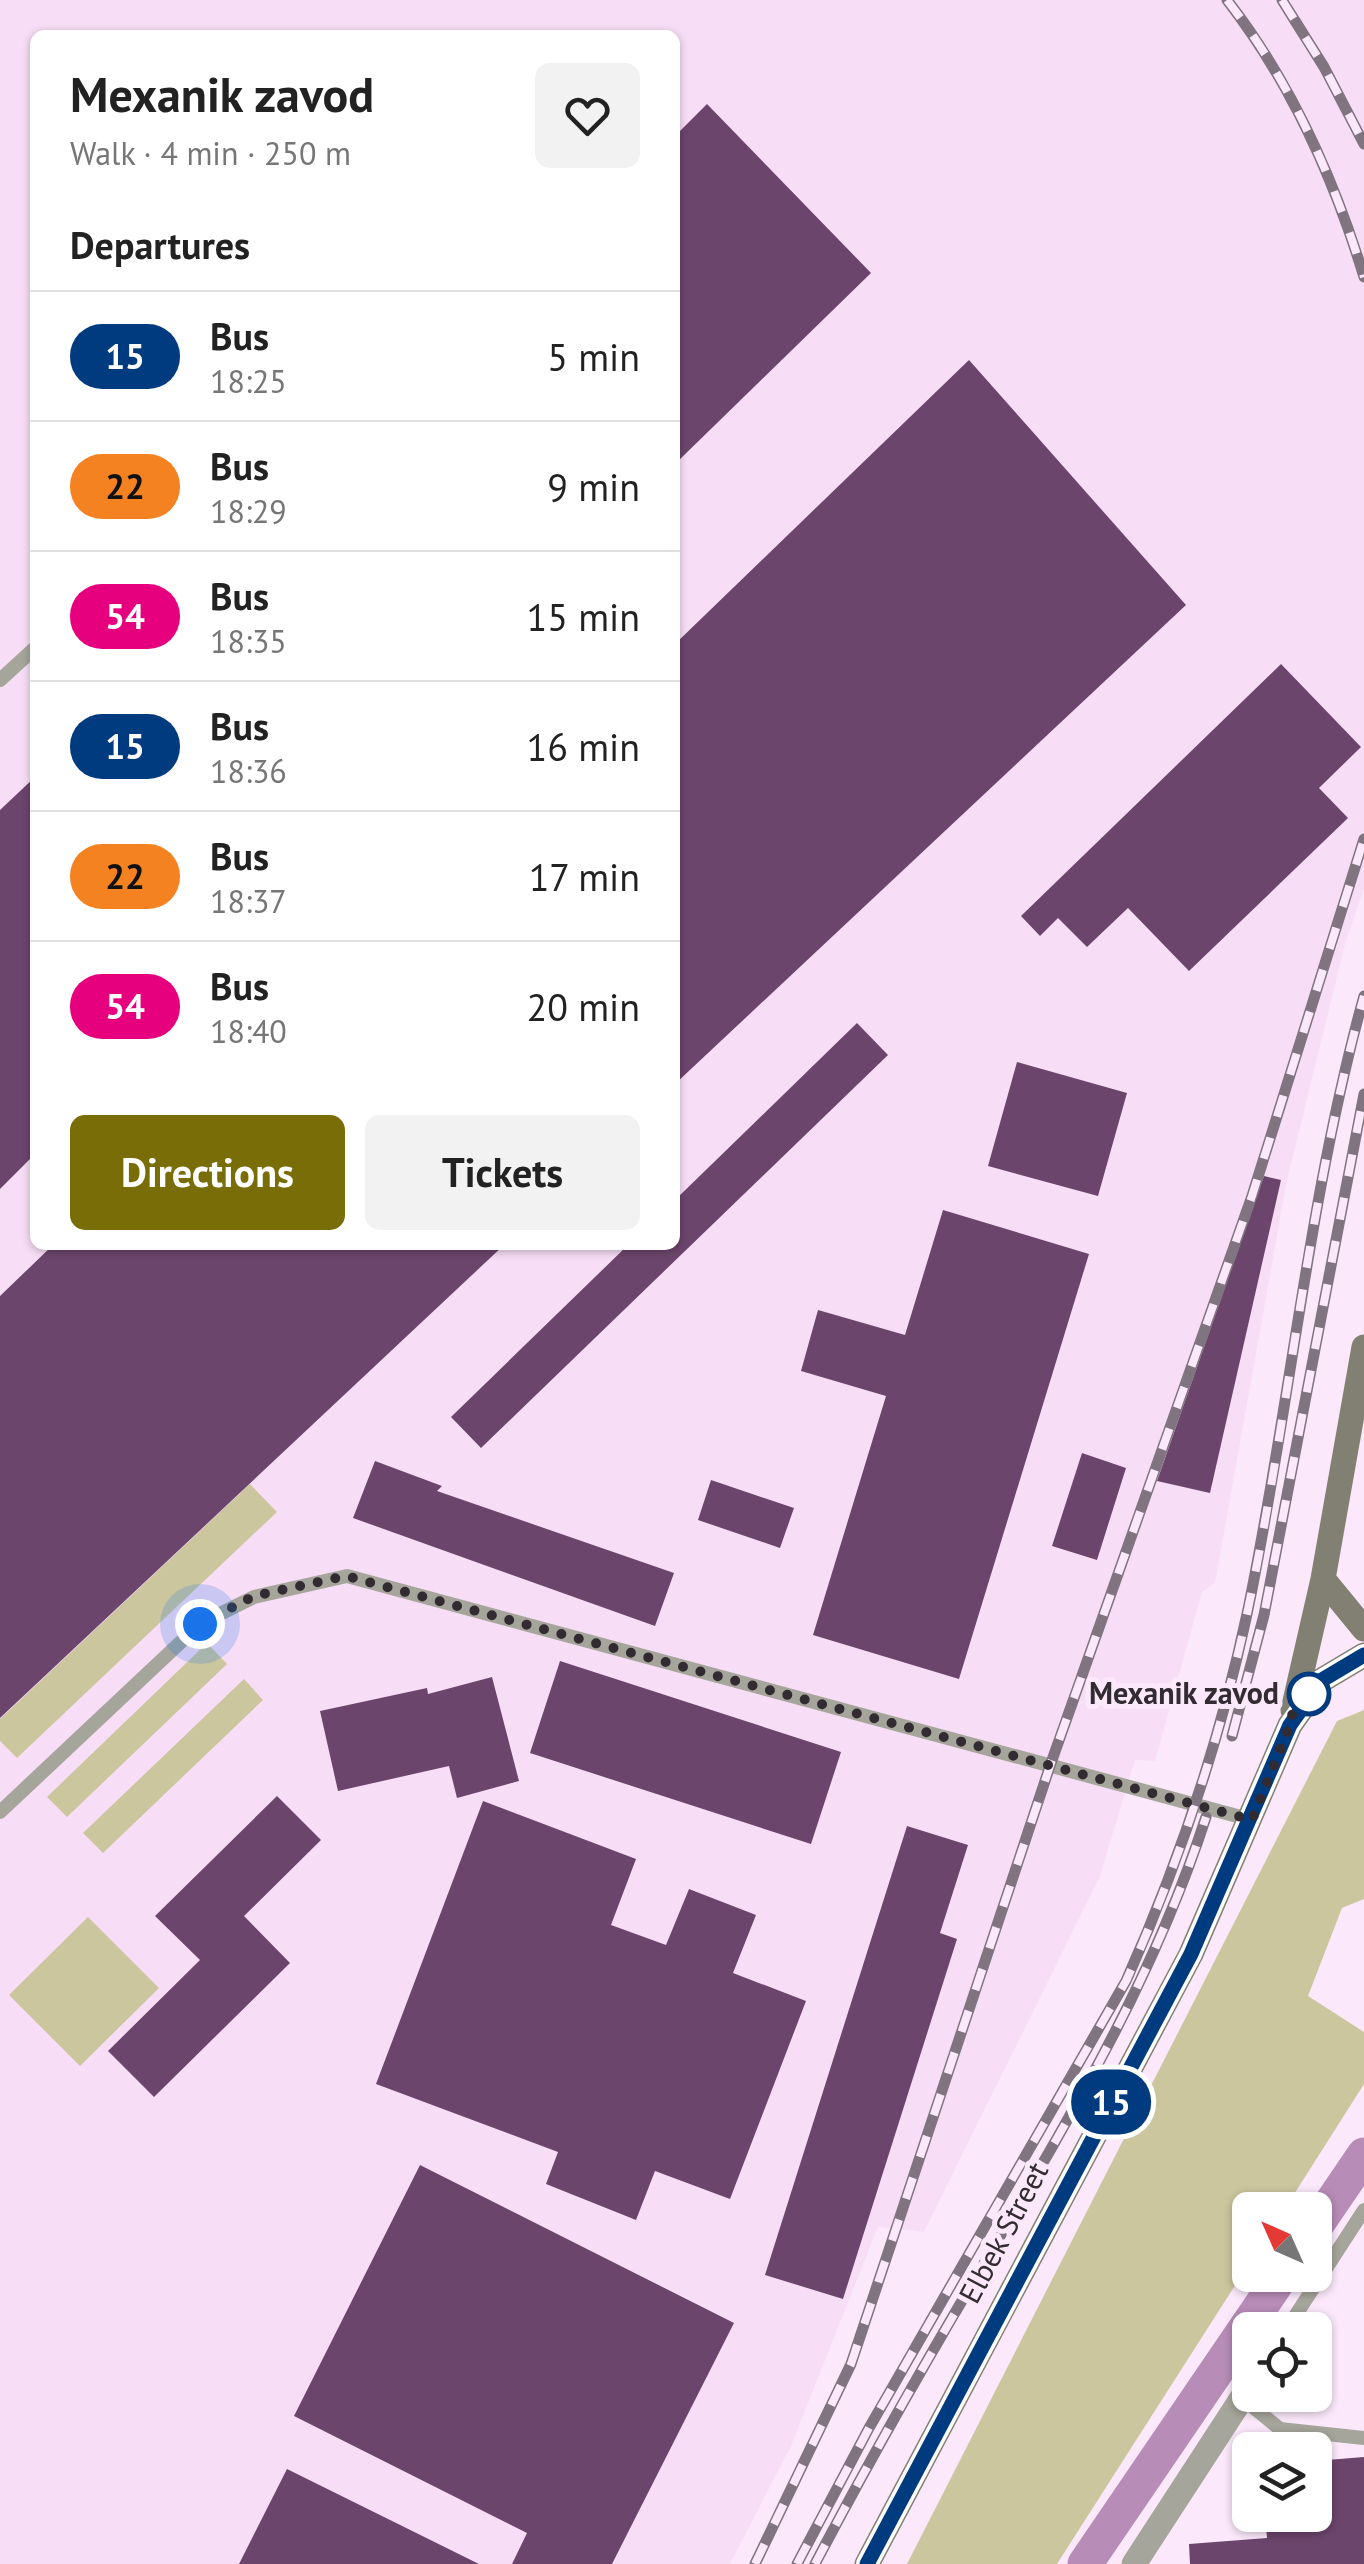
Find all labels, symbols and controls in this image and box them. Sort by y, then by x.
text: Mexanik zavod [70,63,374,125]
button: heart [535,63,640,168]
text: Walk · 4 min · 250 m [70,132,351,174]
text: Departures [70,220,250,269]
text: Bus [210,311,269,360]
text: 5 min [547,332,640,381]
text: 15 [105,333,145,379]
text: 18:25 [210,360,287,402]
text: Bus [210,441,269,490]
text: 9 min [547,462,640,511]
text: 22 [105,463,145,509]
text: 18:29 [210,490,287,532]
text: Bus [210,571,269,620]
text: 15 min [527,592,640,641]
text: 54 [105,593,145,639]
text: 18:35 [210,620,287,662]
text: Bus [210,701,269,750]
text: 16 min [527,722,640,771]
text: 15 [105,723,145,769]
text: 18:36 [210,750,287,792]
text: Bus [210,831,269,880]
text: 17 min [529,852,640,901]
text: 22 [105,853,145,899]
text: 18:37 [210,880,287,922]
text: Bus [210,961,269,1010]
text: 20 min [527,982,640,1031]
text: 54 [105,983,145,1029]
text: 18:40 [210,1010,287,1052]
button: Directions [70,1115,345,1230]
button: Tickets [365,1115,640,1230]
your location [175,1599,225,1649]
place label: Mexanik zavod [1089,1673,1279,1712]
marker: Mexanik zavod [1288,1673,1330,1715]
line badge: 15 [1066,2070,1156,2134]
text: 15 [1091,2079,1131,2125]
street label: Elbek Street [949,2155,1056,2310]
north arrow [1232,2192,1332,2292]
map controls [1232,2192,1332,2532]
button: locate [1232,2312,1332,2412]
button: layers [1232,2432,1332,2532]

